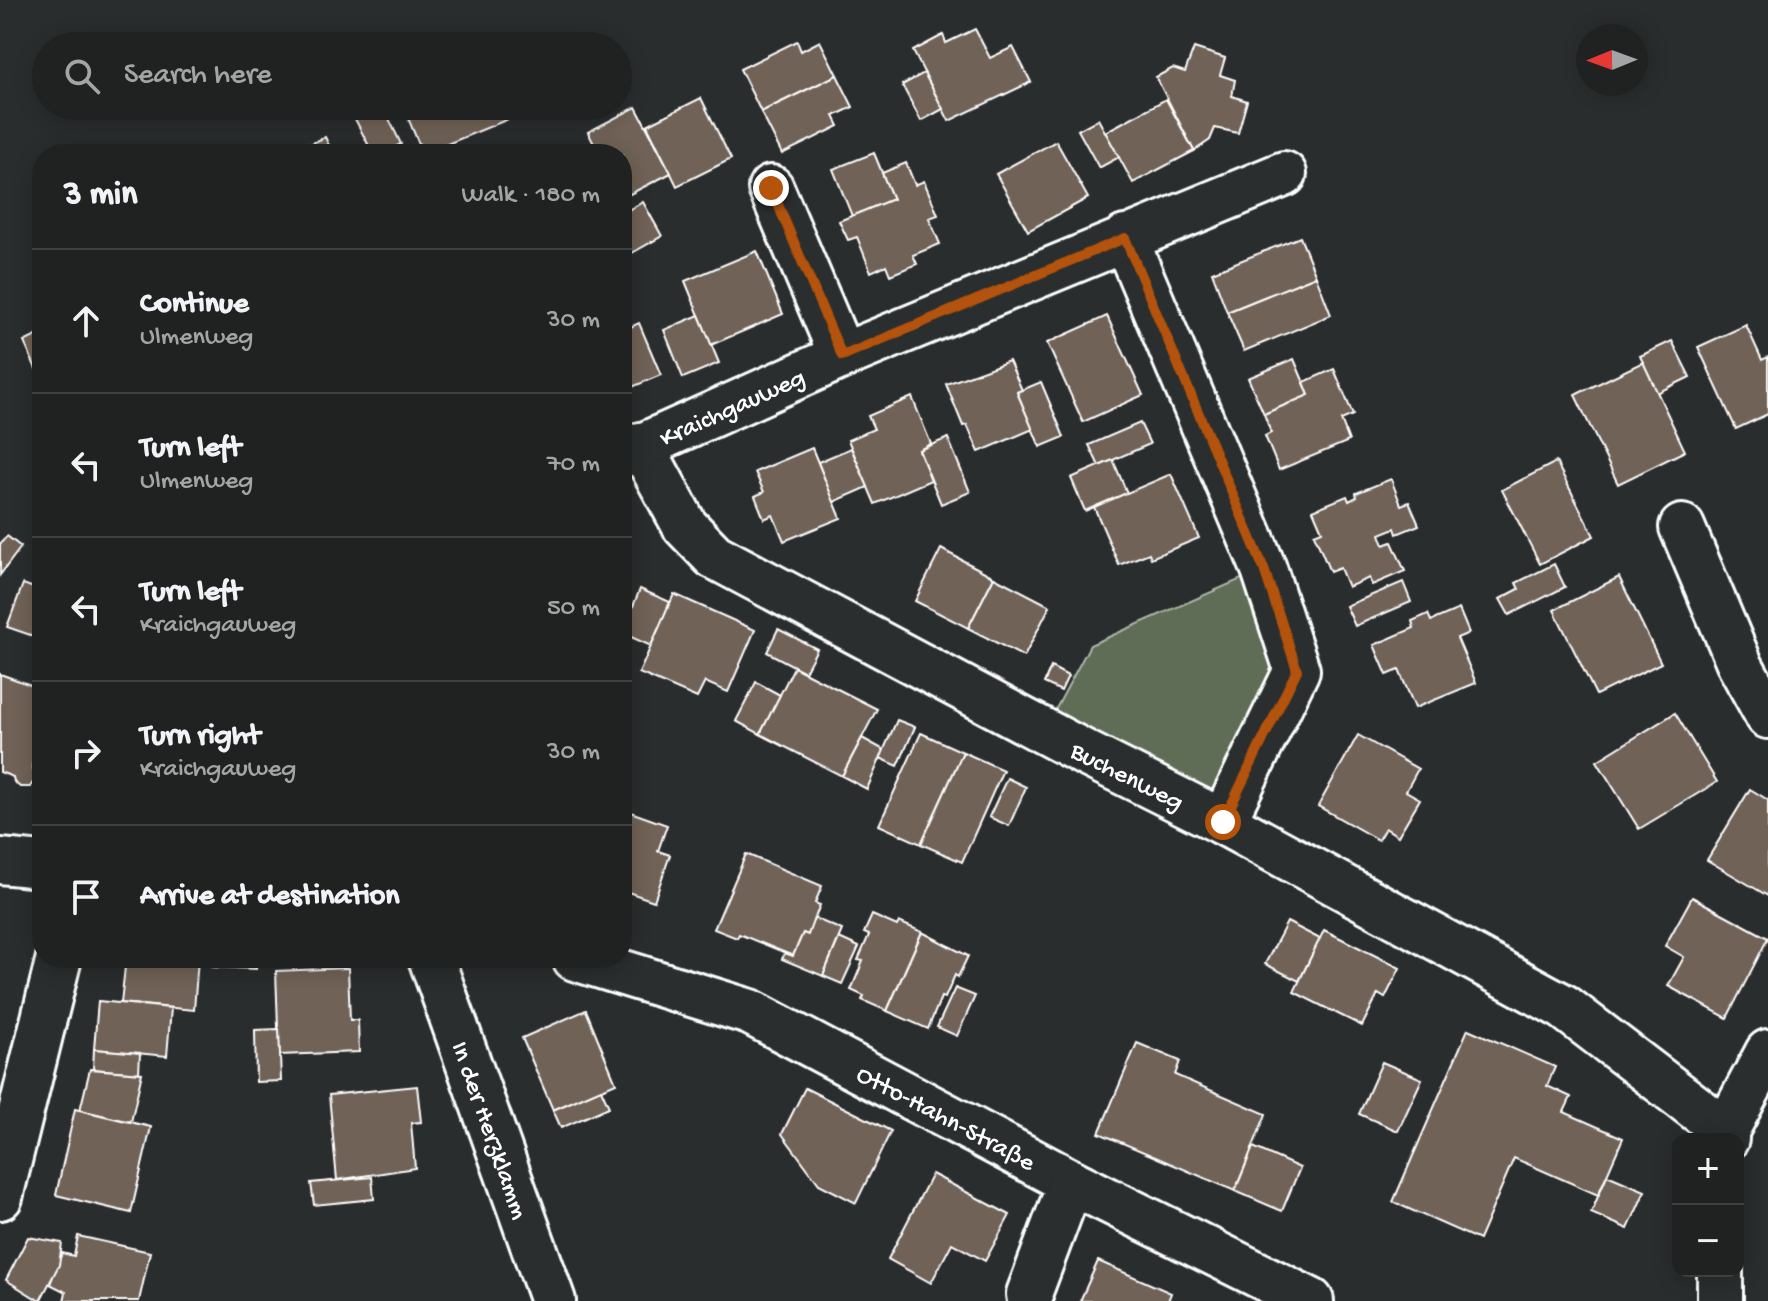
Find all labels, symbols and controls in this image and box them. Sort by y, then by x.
north arrow [1576,24,1648,96]
search box [32,32,632,120]
icon: search [60,54,104,98]
text: Search here [124,59,272,94]
route end [753,170,789,206]
text: 3 min [64,176,137,216]
text: Walk · 180 m [462,181,600,212]
text: Continue [140,288,249,323]
icon: ahead [64,299,108,343]
text: 30 m [547,306,600,337]
text: Ulmenweg [140,323,253,354]
street label: Kraichgauweg [656,364,811,456]
text: Turn left [140,432,241,467]
icon: left [64,443,108,487]
text: 70 m [547,450,600,481]
text: Ulmenweg [140,467,253,498]
text: Turn left [140,576,241,611]
icon: left [64,587,108,631]
text: 50 m [547,594,600,625]
text: Kraichgauweg [140,611,296,642]
text: Turn right [140,720,260,755]
icon: right [64,731,108,775]
street label: Buchenweg [1063,737,1188,820]
text: 30 m [547,738,600,769]
text: Kraichgauweg [140,755,296,786]
route start [1205,804,1241,840]
icon: arrive [64,875,108,919]
text: Arrive at destination [140,880,400,915]
street label: In der Herzklamm [442,1038,534,1224]
street label: Otto-Hahn-Straße [850,1060,1040,1181]
map controls [1672,1133,1744,1277]
button: + [1672,1133,1744,1205]
button: − [1672,1205,1744,1277]

